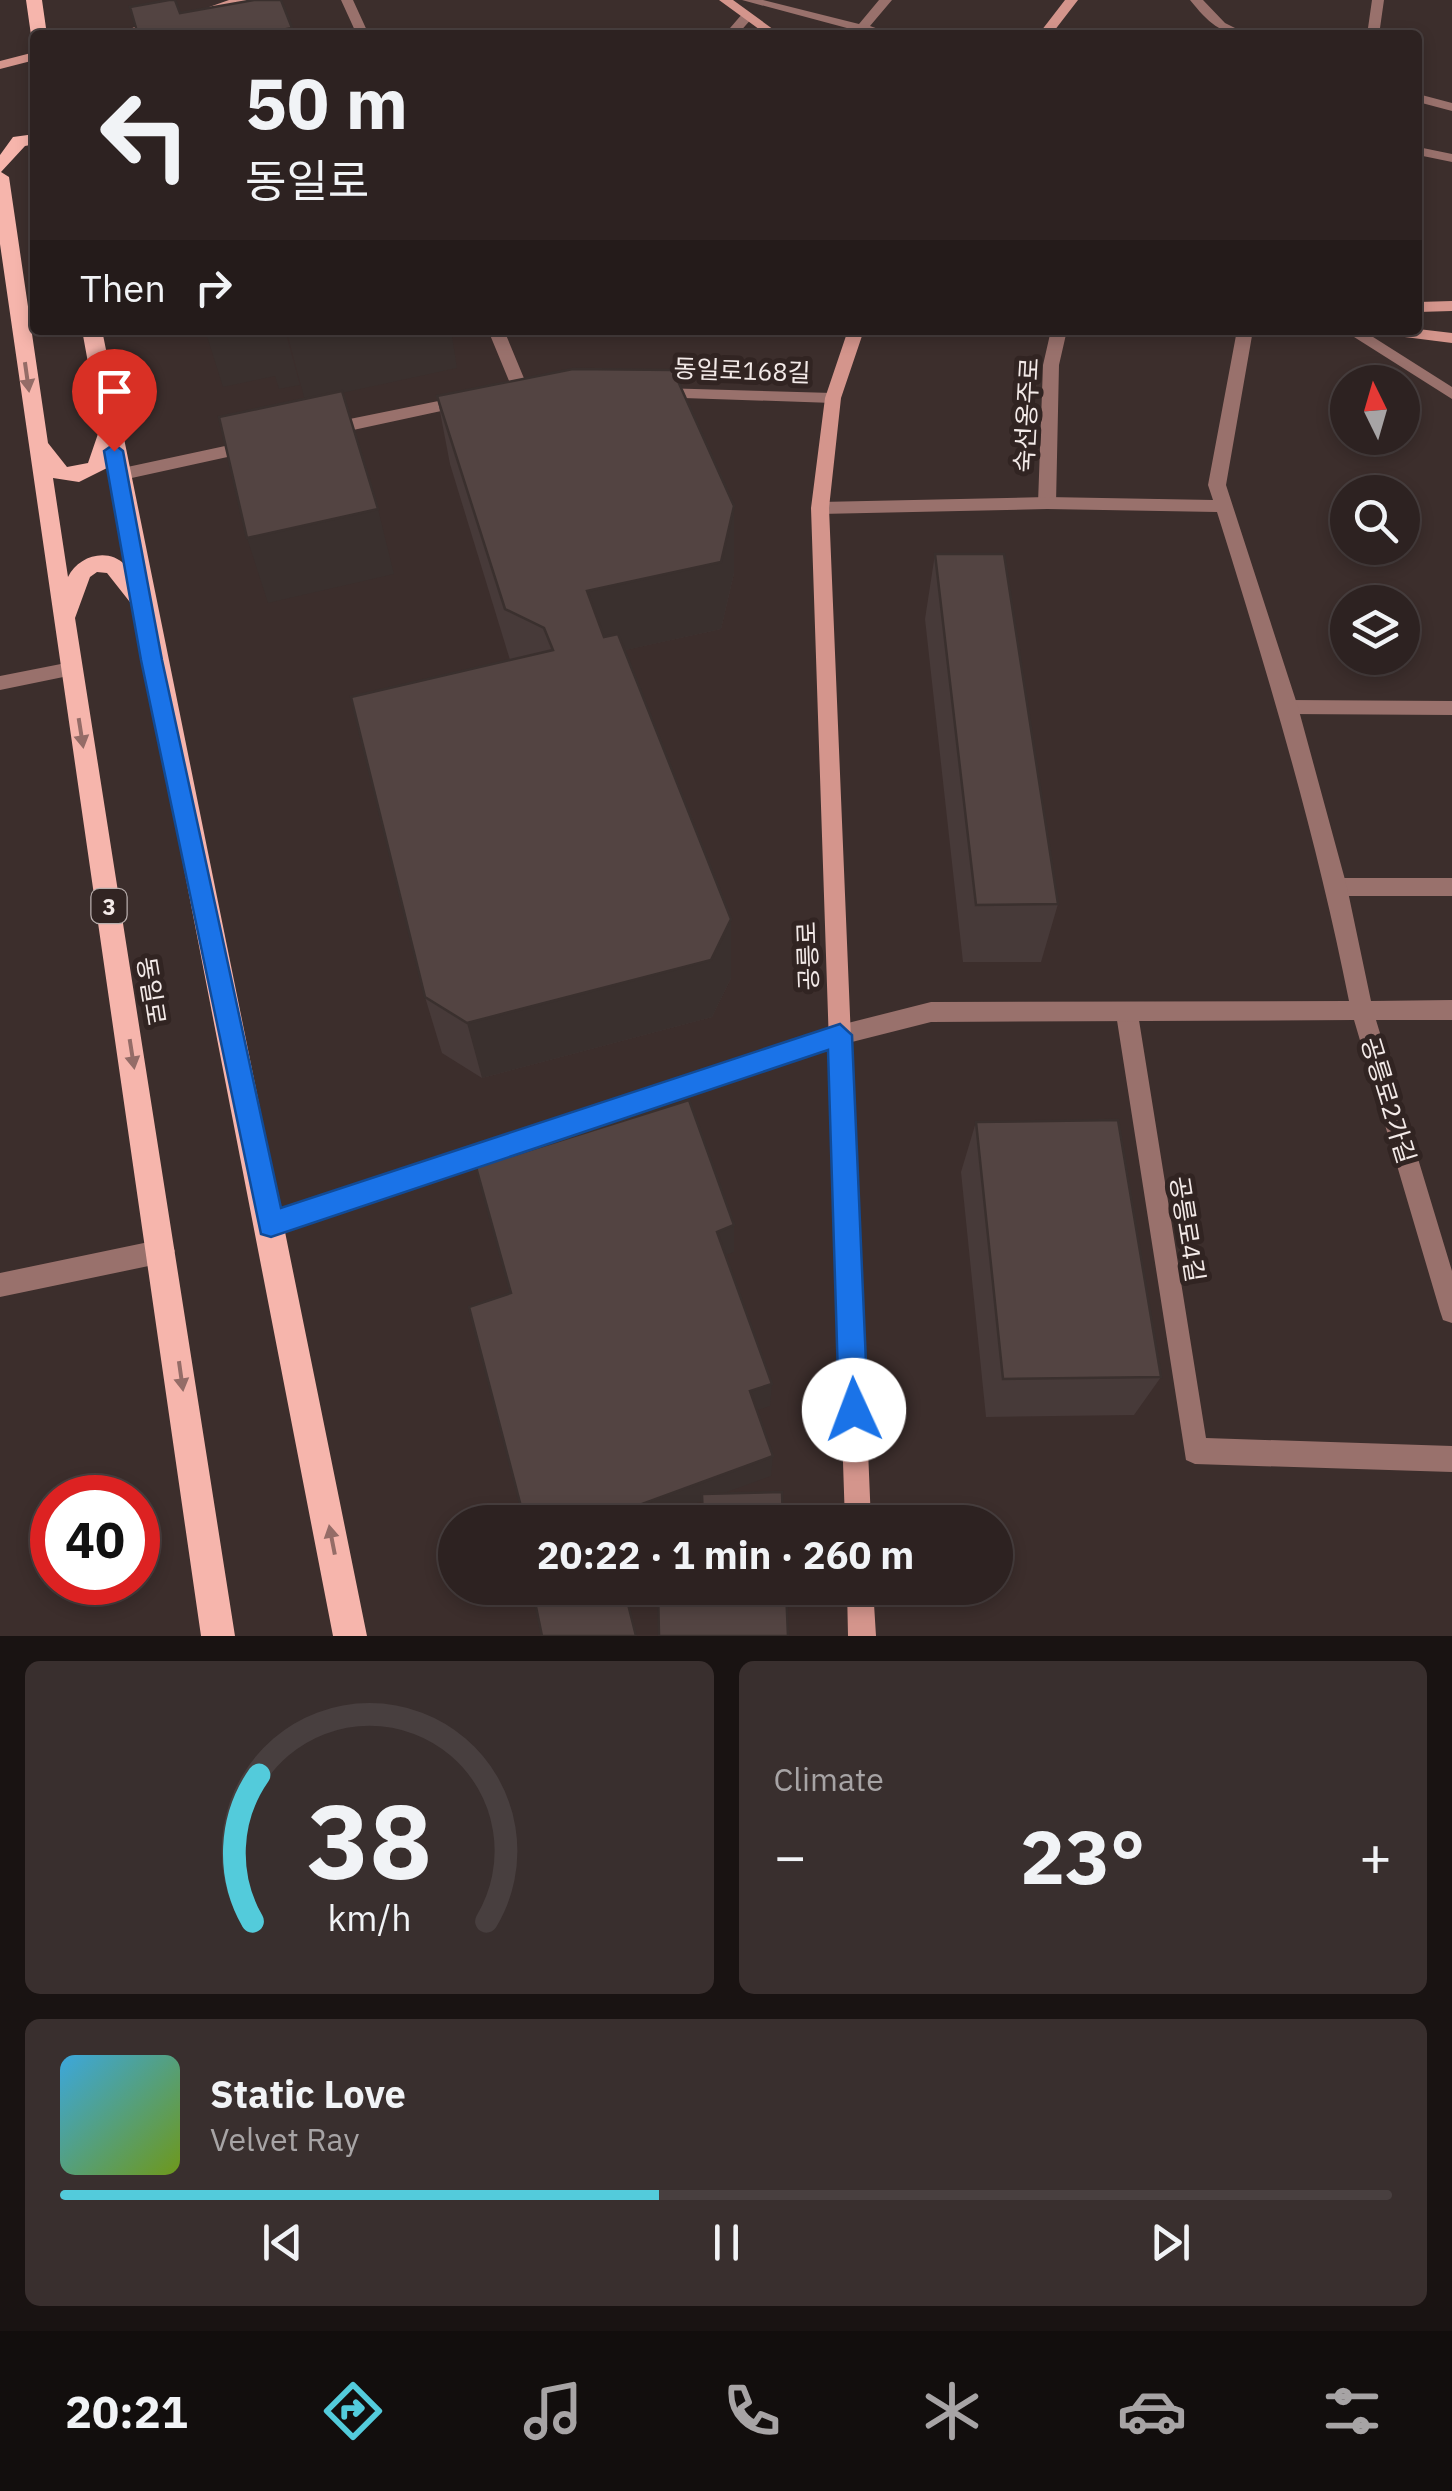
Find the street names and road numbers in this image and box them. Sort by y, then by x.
street label: 동일로168길 [673,351,811,389]
street label: 숙선옹주로 [1007,357,1045,473]
road number: 3 [92,889,126,923]
street label: 공릉로 [789,921,825,991]
street label: 동일로 [130,954,174,1028]
street label: 공릉로2가길 [1354,1033,1424,1167]
street label: 공릉로4길 [1163,1174,1213,1284]

